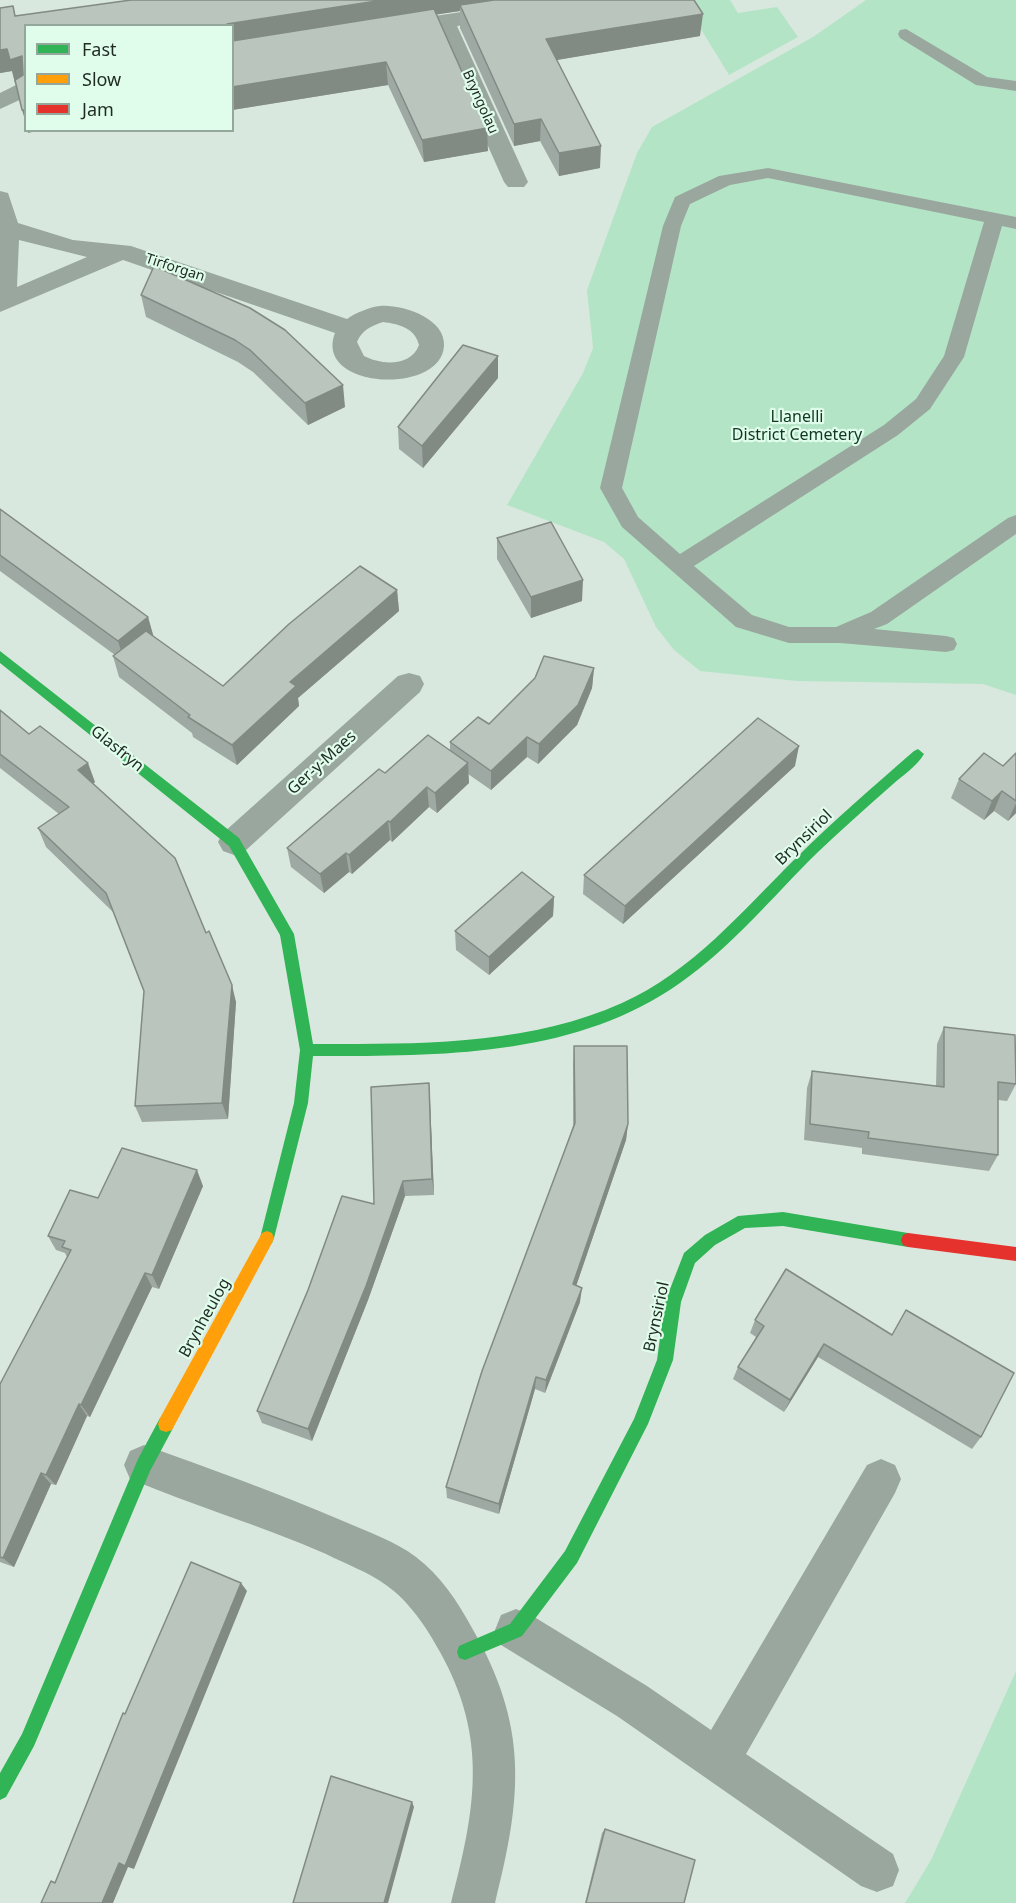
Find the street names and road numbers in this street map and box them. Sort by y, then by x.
street label: Bryngolau [459,68,501,136]
street label: Tirforgan [143,251,207,285]
street label: Glasfryn [87,722,147,776]
street label: Ger-y-Maes [284,727,360,799]
street label: Brynsiriol [772,806,836,870]
street label: Brynheulog [175,1275,235,1361]
street label: Brynsiriol [640,1280,674,1354]

